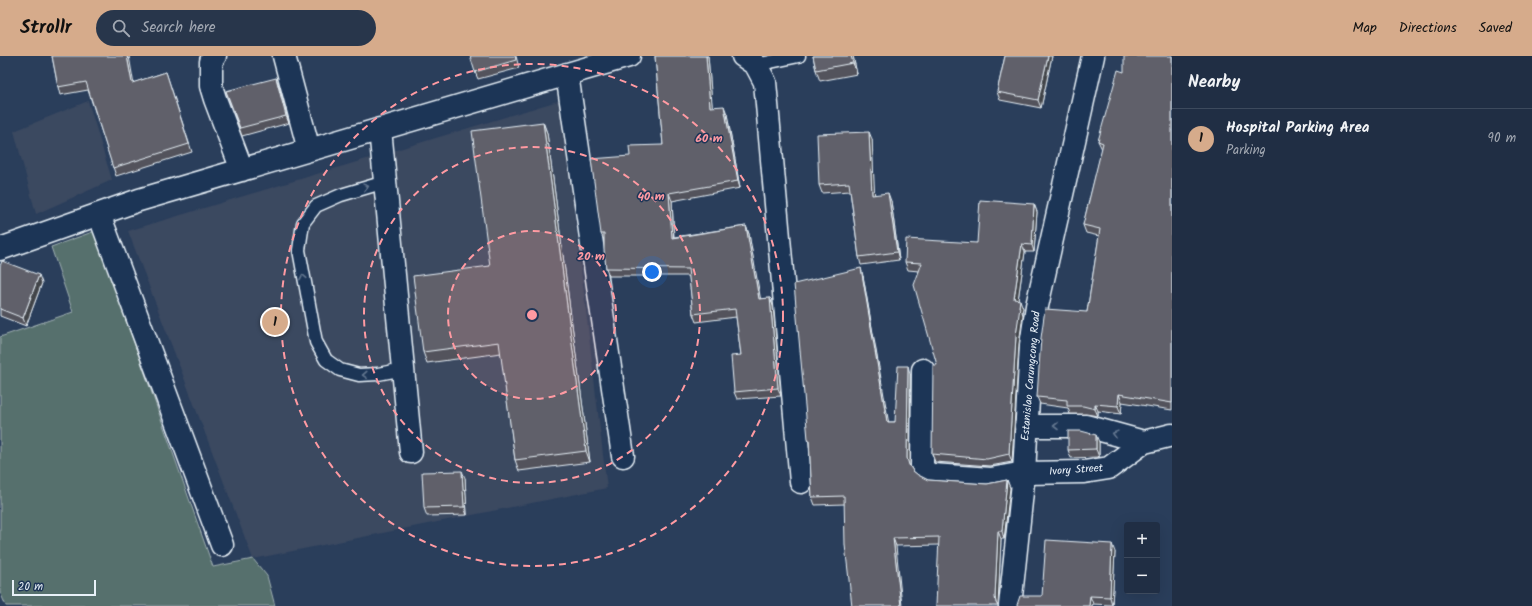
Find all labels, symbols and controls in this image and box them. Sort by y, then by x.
search box [96,10,376,46]
text: Strollr [20,13,72,43]
text: Search here [142,16,216,40]
icon: search [110,17,132,39]
text: Map [1352,17,1377,39]
text: Directions [1399,17,1457,39]
text: Saved [1479,17,1512,39]
text: Nearby [1188,69,1240,96]
text: Hospital Parking Area [1226,116,1370,140]
text: 1 [1199,128,1203,149]
text: 90 m [1488,128,1516,149]
text: 60 m [695,129,723,148]
text: Parking [1226,140,1266,161]
one-way arrow [363,184,369,192]
text: 40 m [637,187,665,206]
text: 20 m [577,247,605,266]
your location [642,262,662,282]
one-way arrow [299,274,308,280]
pin: 1 [262,307,288,337]
centre of rings [525,308,539,322]
street label: Estanislao Carungcong Road [1016,310,1046,442]
one-way arrow [362,371,368,379]
one-way arrow [1053,422,1059,430]
one-way arrow [1112,430,1119,439]
street label: Ivory Street [1048,459,1104,481]
map controls [1124,522,1160,594]
button: + [1124,522,1160,558]
button: − [1124,558,1160,594]
scale bar [12,578,96,597]
text: 20 m [18,578,43,596]

